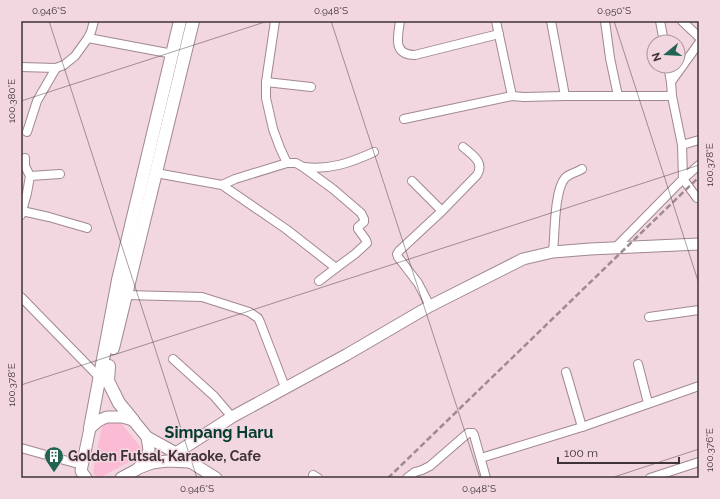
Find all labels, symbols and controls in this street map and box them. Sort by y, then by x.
text: 0.946°S [32,5,66,16]
text: 0.948°S [314,5,348,16]
text: 0.950°S [597,5,631,16]
north arrow [646,34,686,74]
text: N [649,51,664,63]
text: 100.380°E [6,79,17,123]
text: 100.378°E [704,143,715,187]
text: 100.378°E [6,363,17,407]
district label: Simpang Haru [165,423,274,442]
text: 100.376°E [704,428,715,472]
scale bar [558,439,679,465]
building icon: Golden Futsal, Karaoke, Cafe [43,445,65,473]
text: 100 m [564,446,598,460]
place label: Golden Futsal, Karaoke, Cafe [68,448,261,464]
text: 0.946°S [180,483,214,494]
text: 0.948°S [462,483,496,494]

